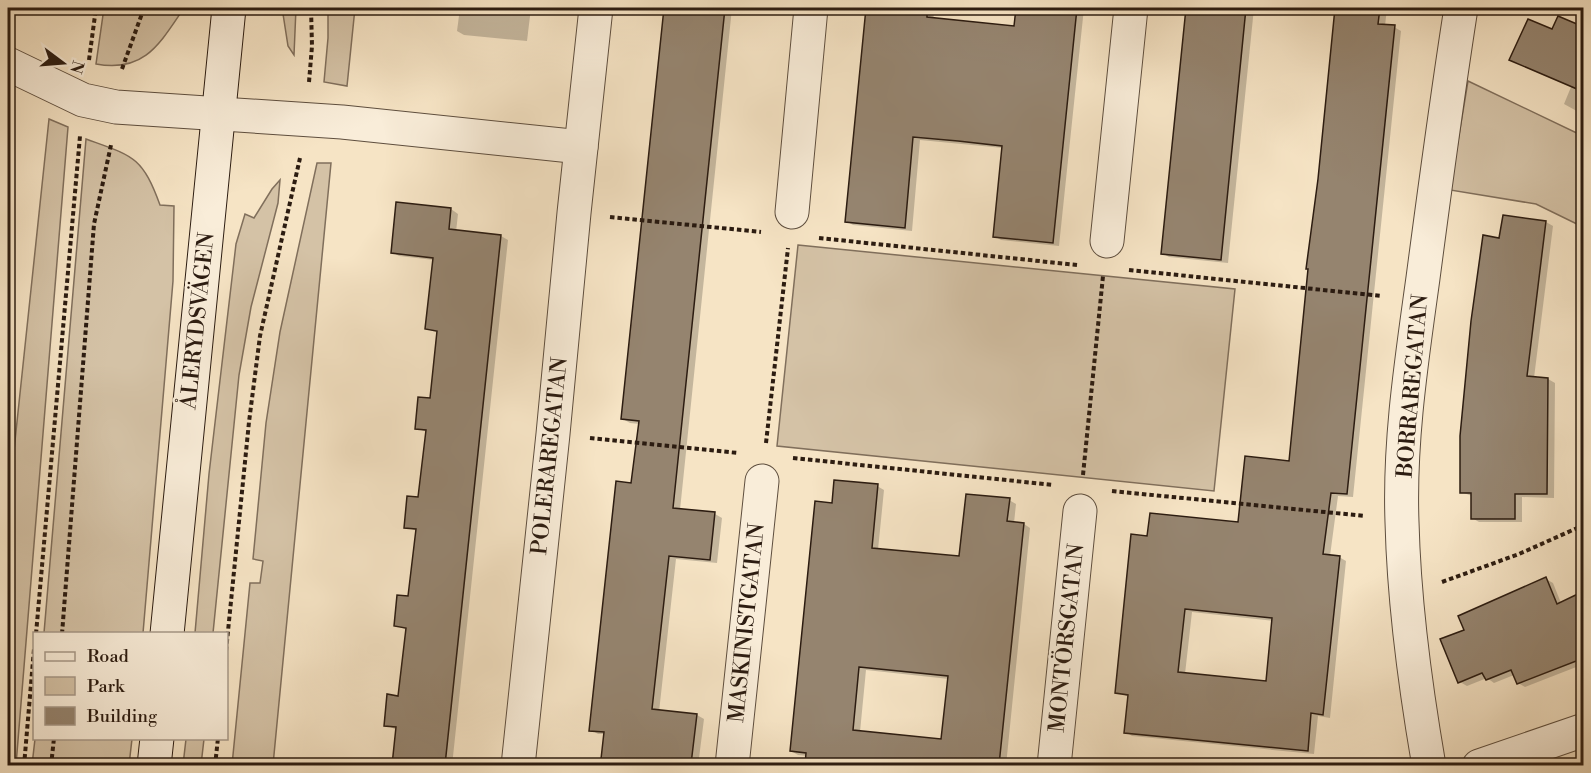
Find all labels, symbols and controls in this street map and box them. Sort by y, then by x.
north arrow [33,33,93,93]
text: N [65,58,88,76]
street label: ÅLERYDSVÄGEN [174,230,221,412]
street label: BORRAREGATAN [1391,292,1435,480]
street label: POLERAREGATAN [526,355,574,556]
street label: MASKINISTGATAN [723,521,771,724]
street label: MONTÖRSGATAN [1043,542,1090,734]
legend [33,632,228,740]
text: Road [87,645,130,668]
text: Park [87,675,126,698]
text: Building [86,705,158,728]

